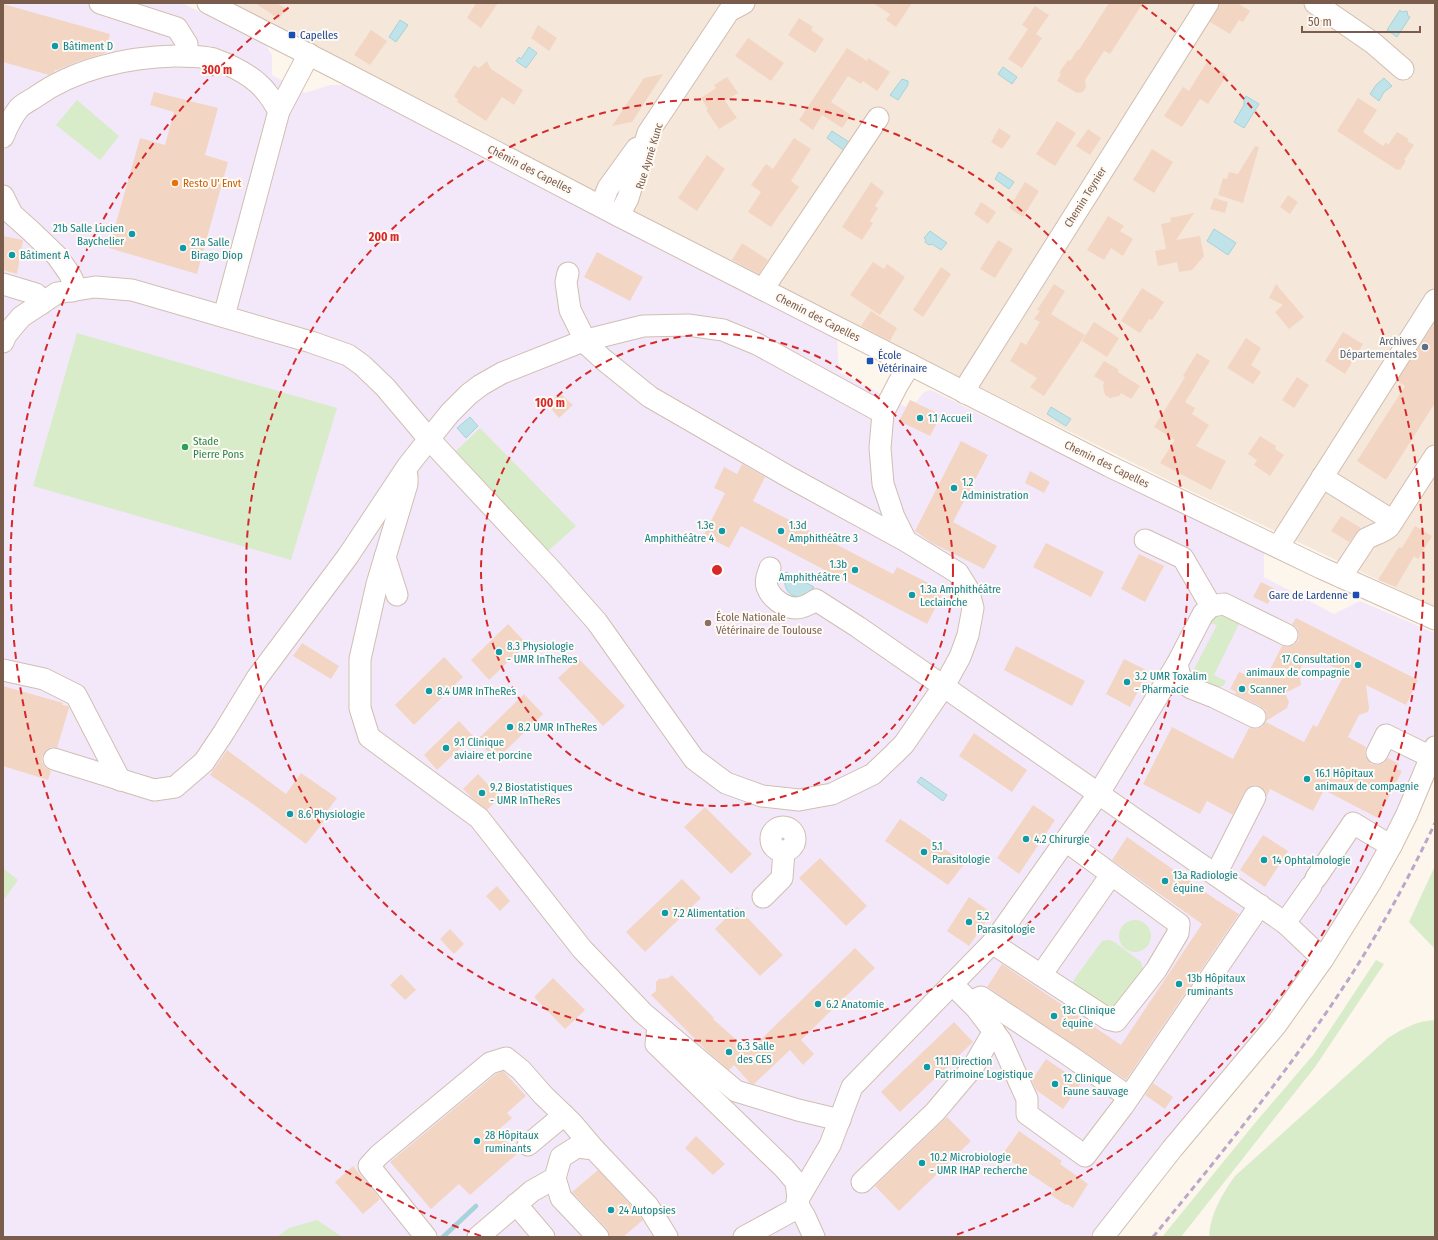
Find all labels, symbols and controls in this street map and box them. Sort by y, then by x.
scale bar [1302,8,1420,34]
text: 50 m [1308,15,1332,29]
place label: Capelles [300,29,338,42]
marker: Capelles [287,30,297,40]
place label: Bâtiment D [63,40,113,53]
marker: Bâtiment D [50,41,60,51]
text: 300 m [201,63,232,77]
street label: Rue Aymé Kunc [633,121,666,191]
street label: Chemin des Capelles [485,143,574,196]
street label: Chemin Teynier [1062,164,1109,230]
place label: Resto U' Envt [183,177,242,190]
marker: Resto U' Envt [170,178,180,188]
place label: 21b Salle Lucien Baychelier [53,222,124,248]
marker: 21b Salle Lucien Baychelier [127,229,137,239]
text: 200 m [368,230,399,244]
place label: 21a Salle Birago Diop [191,236,243,262]
marker: 21a Salle Birago Diop [178,243,188,253]
place label: Bâtiment A [20,249,70,262]
marker: Bâtiment A [7,250,17,260]
street label: Chemin des Capelles [773,291,862,344]
place label: Archives Départementales [1340,335,1417,361]
marker: Archives Départementales [1420,342,1430,352]
place label: École Vétérinaire [878,348,927,375]
marker: École Vétérinaire [865,356,875,366]
text: 100 m [535,396,565,410]
place label: 1.1 Accueil [928,412,972,425]
marker: 1.1 Accueil [915,413,925,423]
place label: Stade Pierre Pons [193,435,244,461]
street label: Chemin des Capelles [1062,438,1152,491]
marker: Stade Pierre Pons [180,442,190,452]
place label: 1.2 Administration [962,476,1029,502]
marker: 1.2 Administration [949,483,959,493]
place label: 1.3e Amphithéâtre 4 [645,519,715,545]
place label: 1.3d Amphithéâtre 3 [789,519,858,545]
marker: 1.3e Amphithéâtre 4 [717,526,727,536]
marker: 1.3d Amphithéâtre 3 [776,526,786,536]
place label: 1.3b Amphithéâtre 1 [779,558,847,584]
centre of rings [710,563,724,577]
marker: 1.3b Amphithéâtre 1 [850,565,860,575]
place label: 1.3a Amphithéâtre Leclainche [920,583,1001,609]
place label: Gare de Lardenne [1269,589,1348,602]
marker: 1.3a Amphithéâtre Leclainche [907,590,917,600]
marker: Gare de Lardenne [1351,590,1361,600]
place label: École Nationale Vétérinaire de Toulouse [716,610,822,637]
marker: École Nationale Vétérinaire de Toulouse [703,618,713,628]
place label: 8.3 Physiologie - UMR InTheRes [507,640,578,666]
marker: 8.3 Physiologie - UMR InTheRes [494,647,504,657]
place label: 17 Consultation animaux de compagnie [1246,653,1350,679]
marker: 17 Consultation animaux de compagnie [1353,660,1363,670]
place label: 3.2 UMR Toxalim - Pharmacie [1135,670,1207,696]
marker: 3.2 UMR Toxalim - Pharmacie [1122,677,1132,687]
place label: Scanner [1250,683,1286,696]
marker: Scanner [1237,684,1247,694]
place label: 8.4 UMR InTheRes [437,685,517,698]
marker: 8.4 UMR InTheRes [424,686,434,696]
place label: 8.2 UMR InTheRes [518,721,597,734]
marker: 8.2 UMR InTheRes [505,722,515,732]
place label: 9.1 Clinique aviaire et porcine [454,736,532,762]
marker: 9.1 Clinique aviaire et porcine [441,743,451,753]
place label: 16.1 Hôpitaux animaux de compagnie [1315,767,1419,793]
marker: 16.1 Hôpitaux animaux de compagnie [1302,774,1312,784]
place label: 9.2 Biostatistiques - UMR InTheRes [490,781,573,807]
marker: 9.2 Biostatistiques - UMR InTheRes [477,788,487,798]
place label: 8.6 Physiologie [298,808,365,821]
marker: 8.6 Physiologie [285,809,295,819]
place label: 4.2 Chirurgie [1034,833,1090,846]
marker: 4.2 Chirurgie [1021,834,1031,844]
place label: 5.1 Parasitologie [932,840,990,866]
marker: 5.1 Parasitologie [919,847,929,857]
place label: 14 Ophtalmologie [1272,854,1351,867]
marker: 14 Ophtalmologie [1259,855,1269,865]
place label: 13a Radiologie équine [1173,869,1238,895]
marker: 13a Radiologie équine [1160,876,1170,886]
place label: 7.2 Alimentation [673,907,745,920]
marker: 7.2 Alimentation [660,908,670,918]
place label: 5.2 Parasitologie [977,910,1035,936]
marker: 5.2 Parasitologie [964,917,974,927]
place label: 13b Hôpitaux ruminants [1187,972,1245,998]
marker: 13b Hôpitaux ruminants [1174,979,1184,989]
place label: 6.2 Anatomie [826,998,884,1011]
marker: 6.2 Anatomie [813,999,823,1009]
place label: 13c Clinique équine [1062,1004,1115,1030]
marker: 13c Clinique équine [1049,1011,1059,1021]
place label: 6.3 Salle des CES [737,1040,774,1066]
marker: 6.3 Salle des CES [724,1047,734,1057]
place label: 11.1 Direction Patrimoine Logistique [935,1055,1033,1081]
marker: 11.1 Direction Patrimoine Logistique [922,1062,932,1072]
place label: 12 Clinique Faune sauvage [1063,1072,1128,1098]
marker: 12 Clinique Faune sauvage [1050,1079,1060,1089]
place label: 28 Hôpitaux ruminants [485,1129,539,1155]
marker: 28 Hôpitaux ruminants [472,1136,482,1146]
place label: 10.2 Microbiologie - UMR IHAP recherche [930,1151,1028,1177]
marker: 10.2 Microbiologie - UMR IHAP recherche [917,1158,927,1168]
place label: 24 Autopsies [619,1204,676,1217]
marker: 24 Autopsies [606,1205,616,1215]

